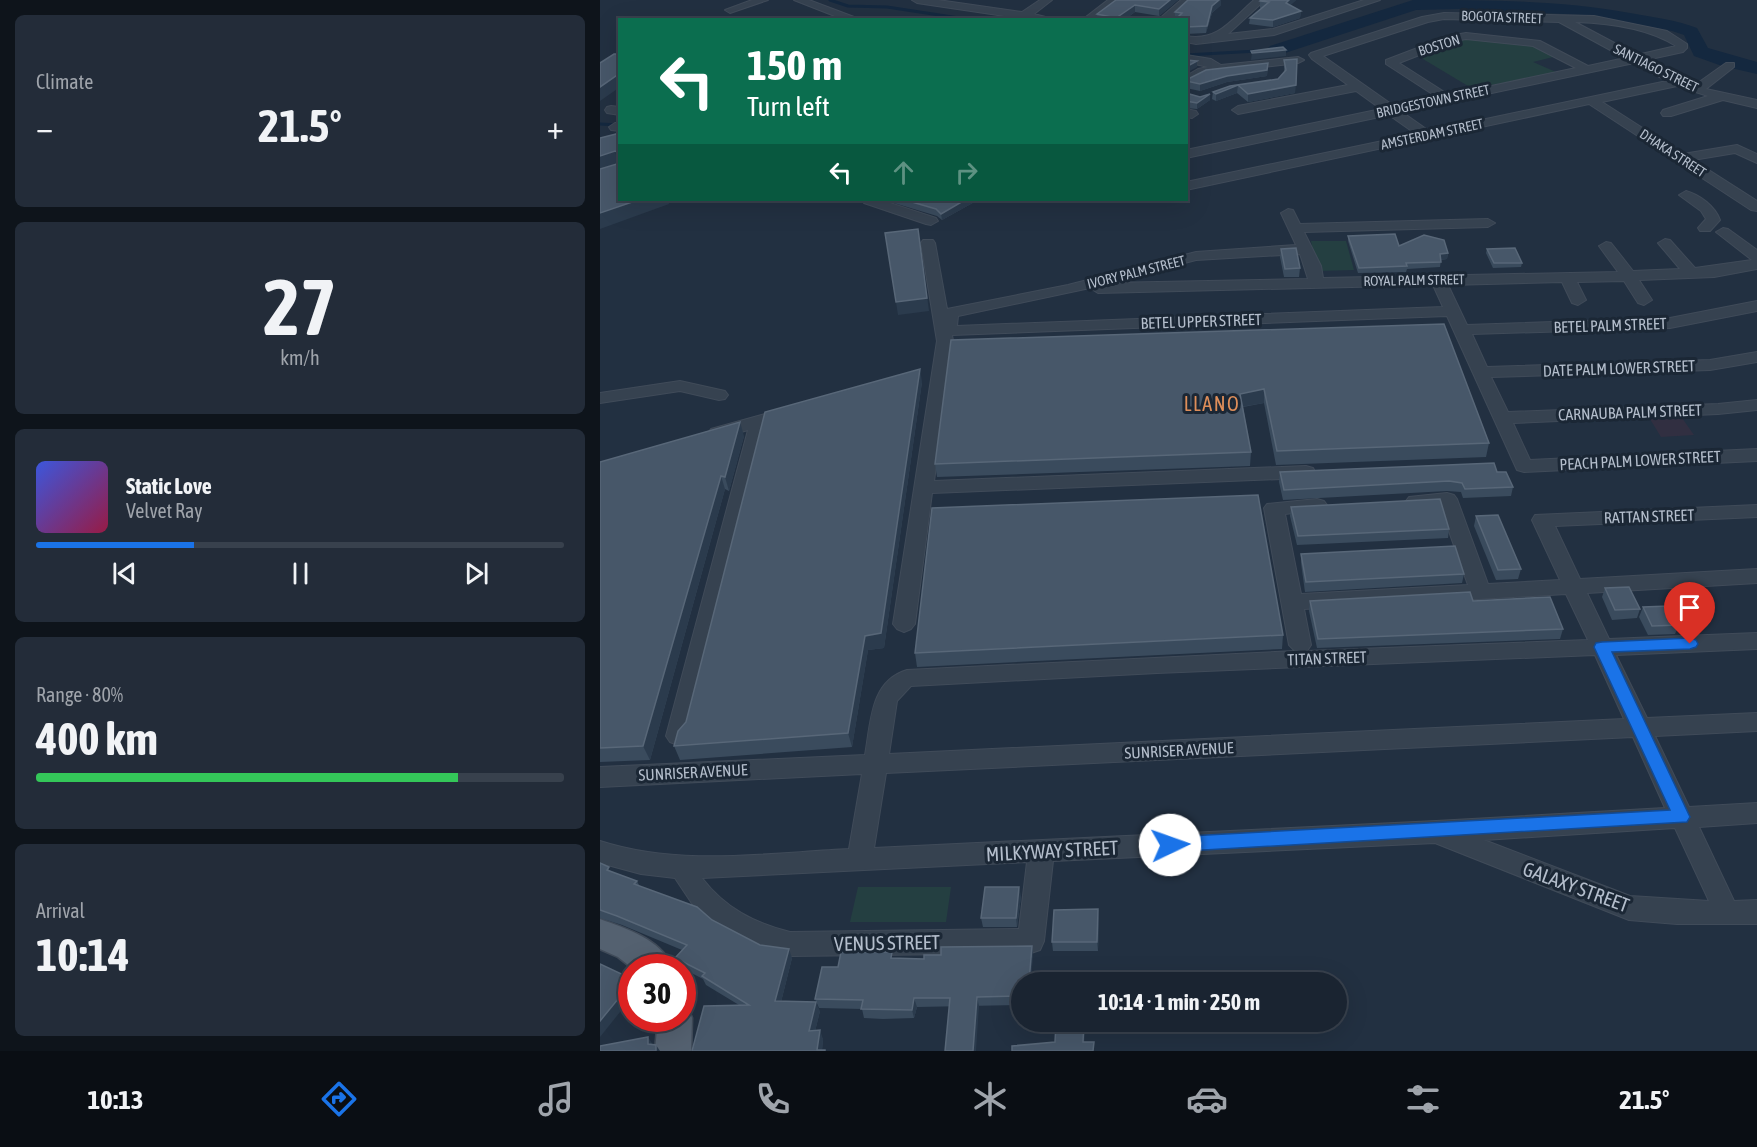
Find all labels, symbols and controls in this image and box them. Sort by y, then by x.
street label: BOGOTA STREET [1461,8,1543,26]
street label: BOSTON [1416,31,1462,59]
text: 150 m [747,41,842,89]
street label: SANTIAGO STREET [1611,41,1701,95]
icon: left [648,42,726,120]
text: Climate [36,70,93,93]
street label: BRIDGESTOWN STREET [1375,81,1491,121]
text: Turn left [747,91,830,122]
text: 21.5° [258,100,342,152]
text: − [36,108,53,146]
text: + [547,108,564,146]
street label: AMSTERDAM STREET [1379,115,1485,153]
street label: DHAKA STREET [1637,126,1709,180]
icon: left [824,156,857,189]
icon: ahead [887,156,920,189]
icon: right [950,156,983,189]
street label: IVORY PALM STREET [1085,252,1187,292]
text: 27 [263,262,337,352]
street label: ROYAL PALM STREET [1363,271,1465,289]
street label: BETEL UPPER STREET [1140,310,1262,332]
street label: BETEL PALM STREET [1553,314,1667,336]
text: km/h [280,346,320,369]
street label: DATE PALM LOWER STREET [1543,356,1695,380]
district label: LLANO [1184,392,1240,415]
street label: CARNAUBA PALM STREET [1558,400,1702,424]
street label: PEACH PALM LOWER STREET [1559,447,1721,473]
text: Static Love [126,473,212,499]
text: Velvet Ray [126,499,203,522]
street label: RATTAN STREET [1603,505,1695,527]
icon: previous [108,557,141,590]
icon: pause [284,557,317,590]
icon: next [460,557,493,590]
pin [1664,582,1715,644]
icon: arrive [1673,591,1706,624]
street label: TITAN STREET [1287,648,1367,668]
text: Range · 80% [36,683,123,706]
text: 400 km [36,713,158,765]
street label: SUNRISER AVENUE [1124,738,1234,762]
street label: SUNRISER AVENUE [638,760,748,784]
position arrow [1138,813,1202,877]
street label: MILKYWAY STREET [985,836,1119,865]
street label: GALAXY STREET [1520,857,1633,916]
text: Arrival [36,899,85,922]
text: 10:14 [36,929,130,981]
street label: VENUS STREET [834,930,940,955]
speed limit sign: 30 [618,954,696,1032]
text: 10:14 · 1 min · 250 m [1098,989,1260,1015]
icon: directions [318,1078,360,1120]
icon: music [535,1078,577,1120]
icon: phone [752,1078,794,1120]
icon: climate [969,1078,1011,1120]
icon: car [1186,1078,1228,1120]
icon: filters [1402,1078,1444,1120]
text: 10:13 [87,1084,144,1115]
text: 21.5° [1619,1084,1670,1115]

